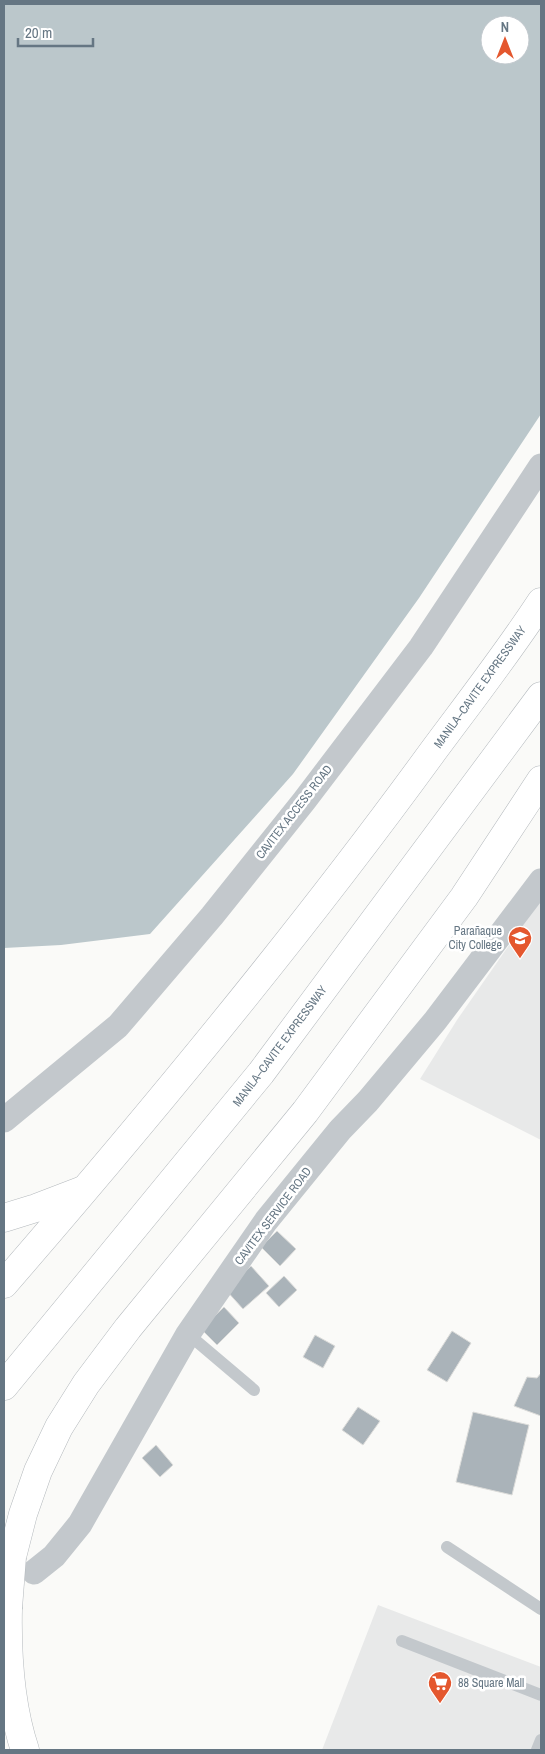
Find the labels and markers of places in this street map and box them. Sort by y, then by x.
place label: Parañaque City College [448,923,502,953]
school or university icon: Parañaque City College [507,925,533,959]
supermarket icon: 88 Square Mall [427,1670,453,1704]
place label: 88 Square Mall [458,1675,524,1691]

